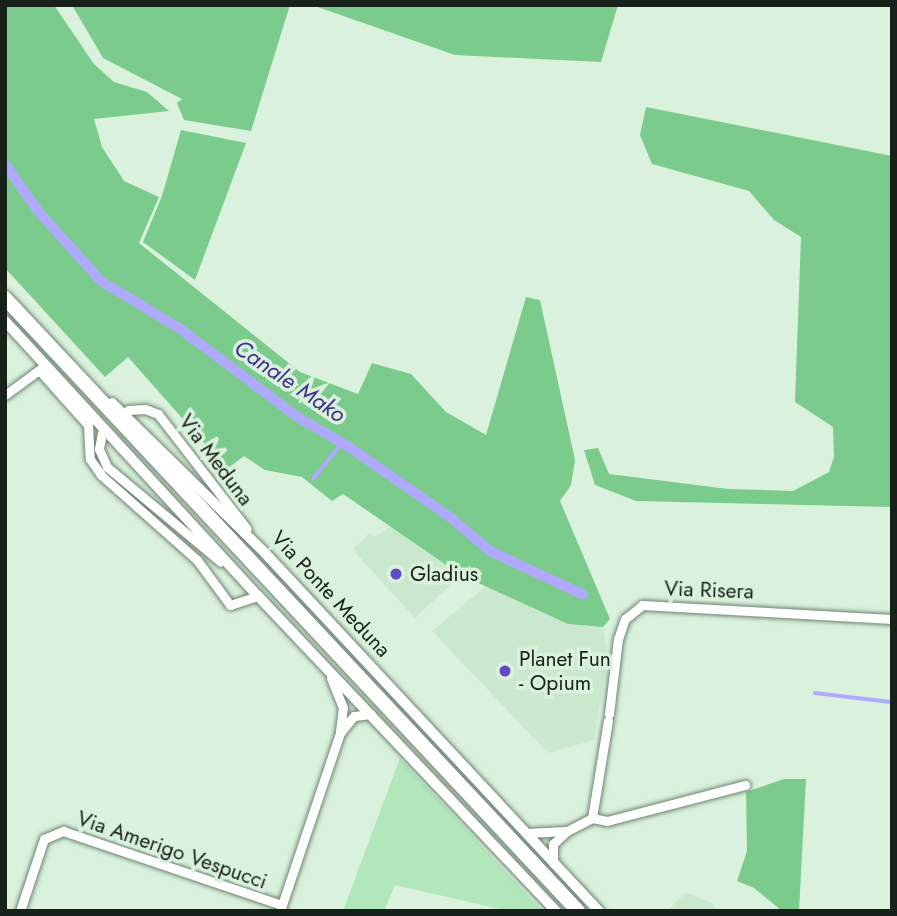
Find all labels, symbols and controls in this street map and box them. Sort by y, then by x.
water label: Canale Mako [229,334,351,428]
street label: Via Meduna [174,409,258,511]
street label: Via Ponte Meduna [266,526,396,662]
place label: Gladius [410,561,478,587]
marker: Gladius [388,566,404,582]
street label: Via Risera [664,576,754,604]
place label: Planet Fun - Opium [519,646,611,696]
marker: Planet Fun - Opium [497,663,513,679]
street label: Via Amerigo Vespucci [74,806,270,894]

